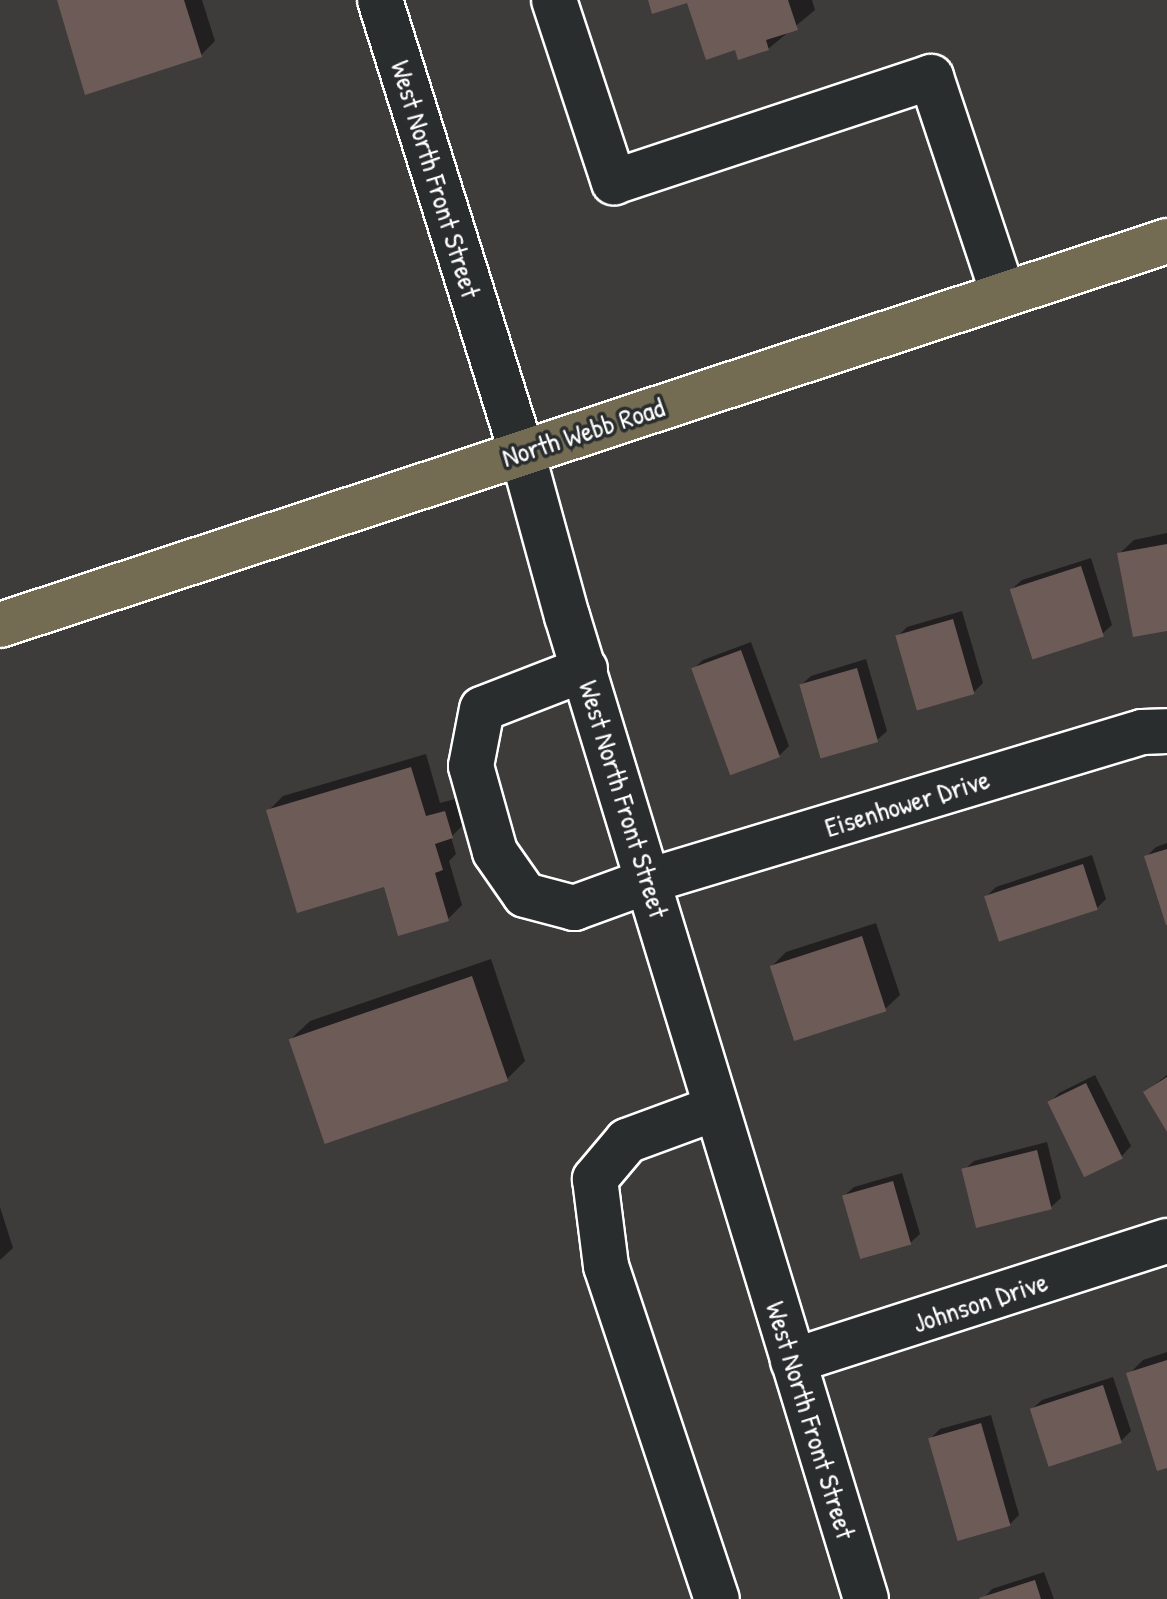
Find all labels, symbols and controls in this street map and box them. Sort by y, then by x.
street label: West North Front Street [384,56,488,302]
street label: North Webb Road [498,390,668,474]
street label: West North Front Street [572,676,676,922]
street label: Eisenhower Drive [821,762,993,844]
street label: Johnson Drive [908,1264,1052,1340]
street label: West North Front Street [759,1297,863,1543]

